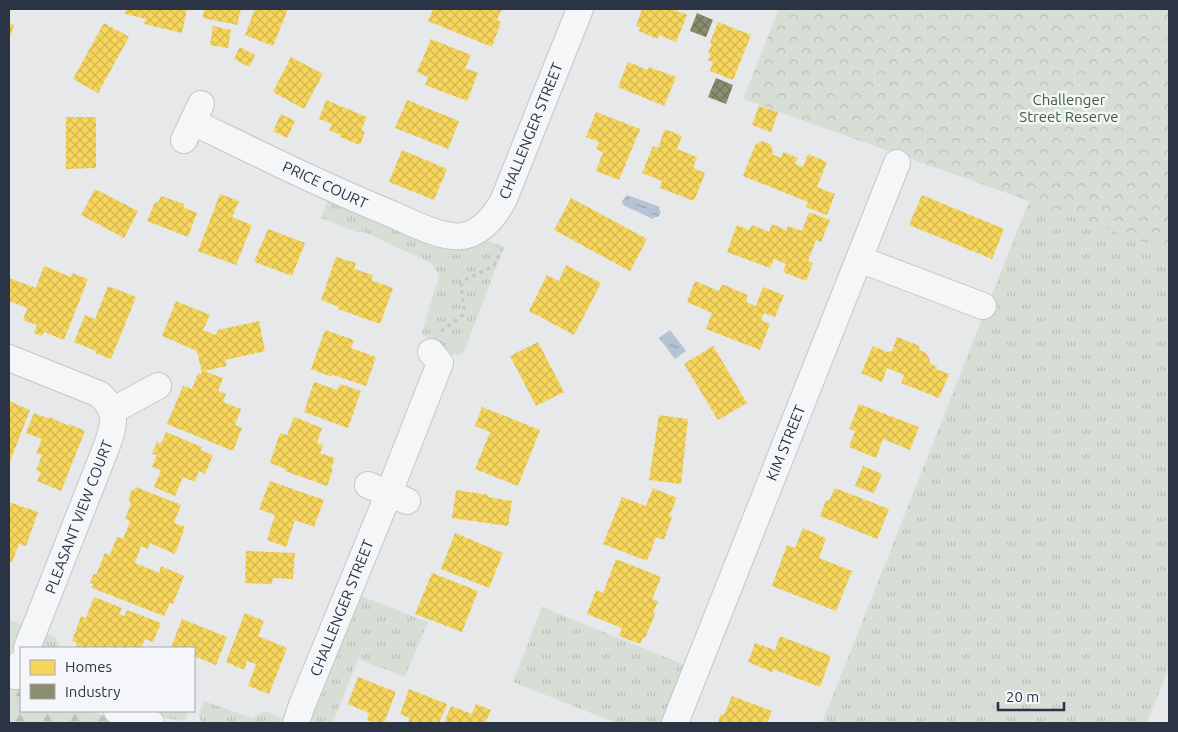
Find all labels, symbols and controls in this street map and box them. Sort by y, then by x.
street label: CHALLENGER STREET [495,59,566,202]
park label: Challenger Street Reserve [1019,91,1119,125]
street label: PRICE COURT [280,157,371,212]
street label: KIM STREET [763,402,809,483]
street label: PLEASANT VIEW COURT [41,437,116,596]
street label: CHALLENGER STREET [306,536,377,679]
legend [20,647,195,712]
text: Homes [65,658,112,675]
scale bar [998,680,1064,712]
text: Industry [65,683,120,700]
text: 20 m [1006,688,1039,705]

